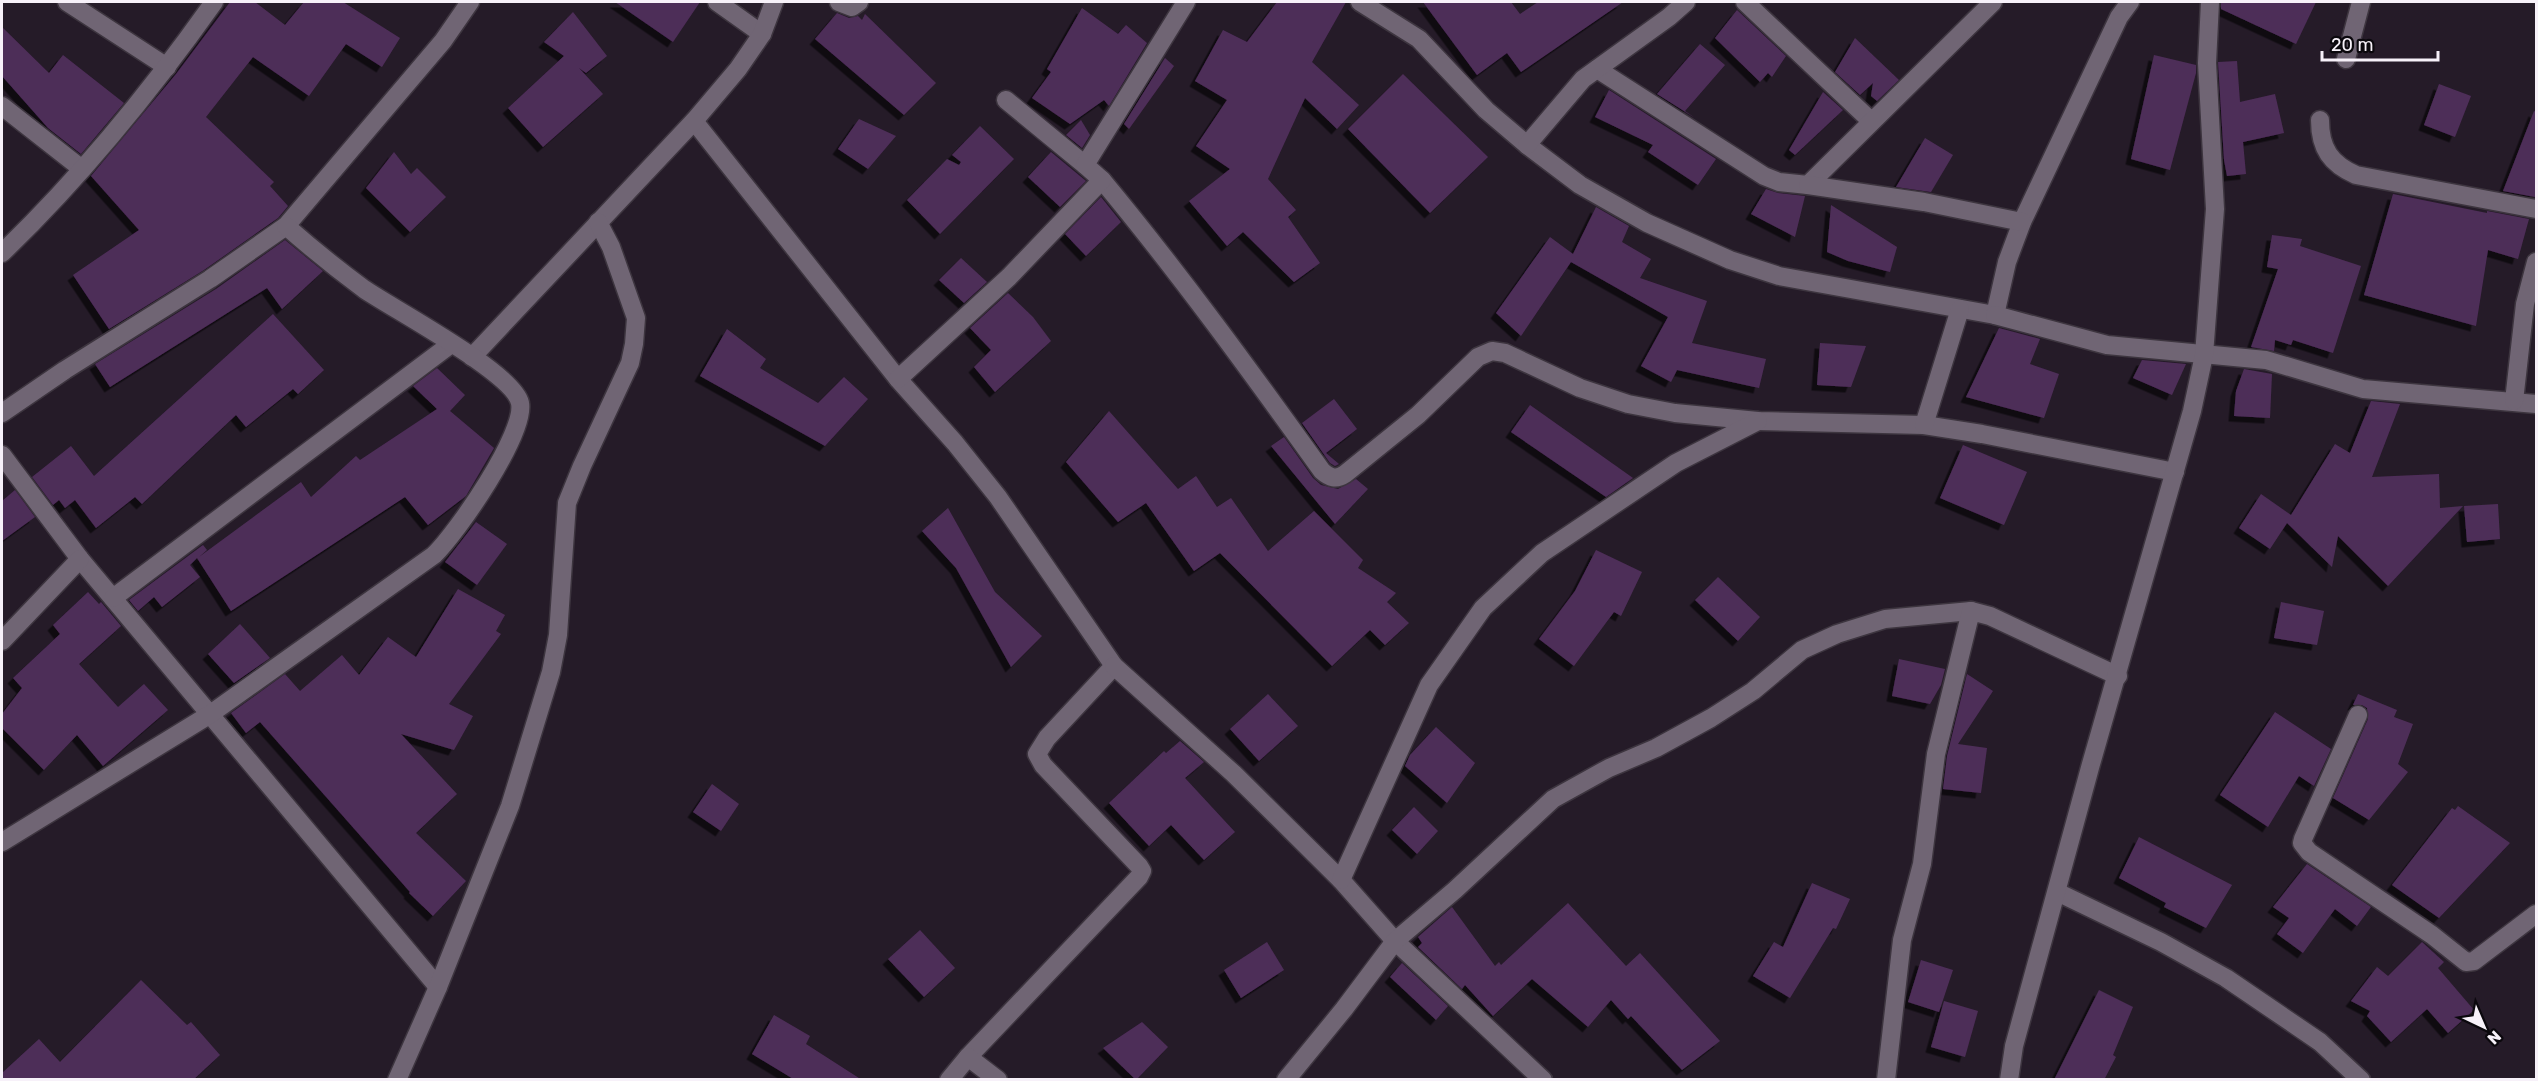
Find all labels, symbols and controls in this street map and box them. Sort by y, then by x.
scale bar [2322,24,2438,62]
text: 20 m [2331,34,2373,56]
north arrow [2454,997,2514,1057]
text: N [2483,1027,2505,1048]

